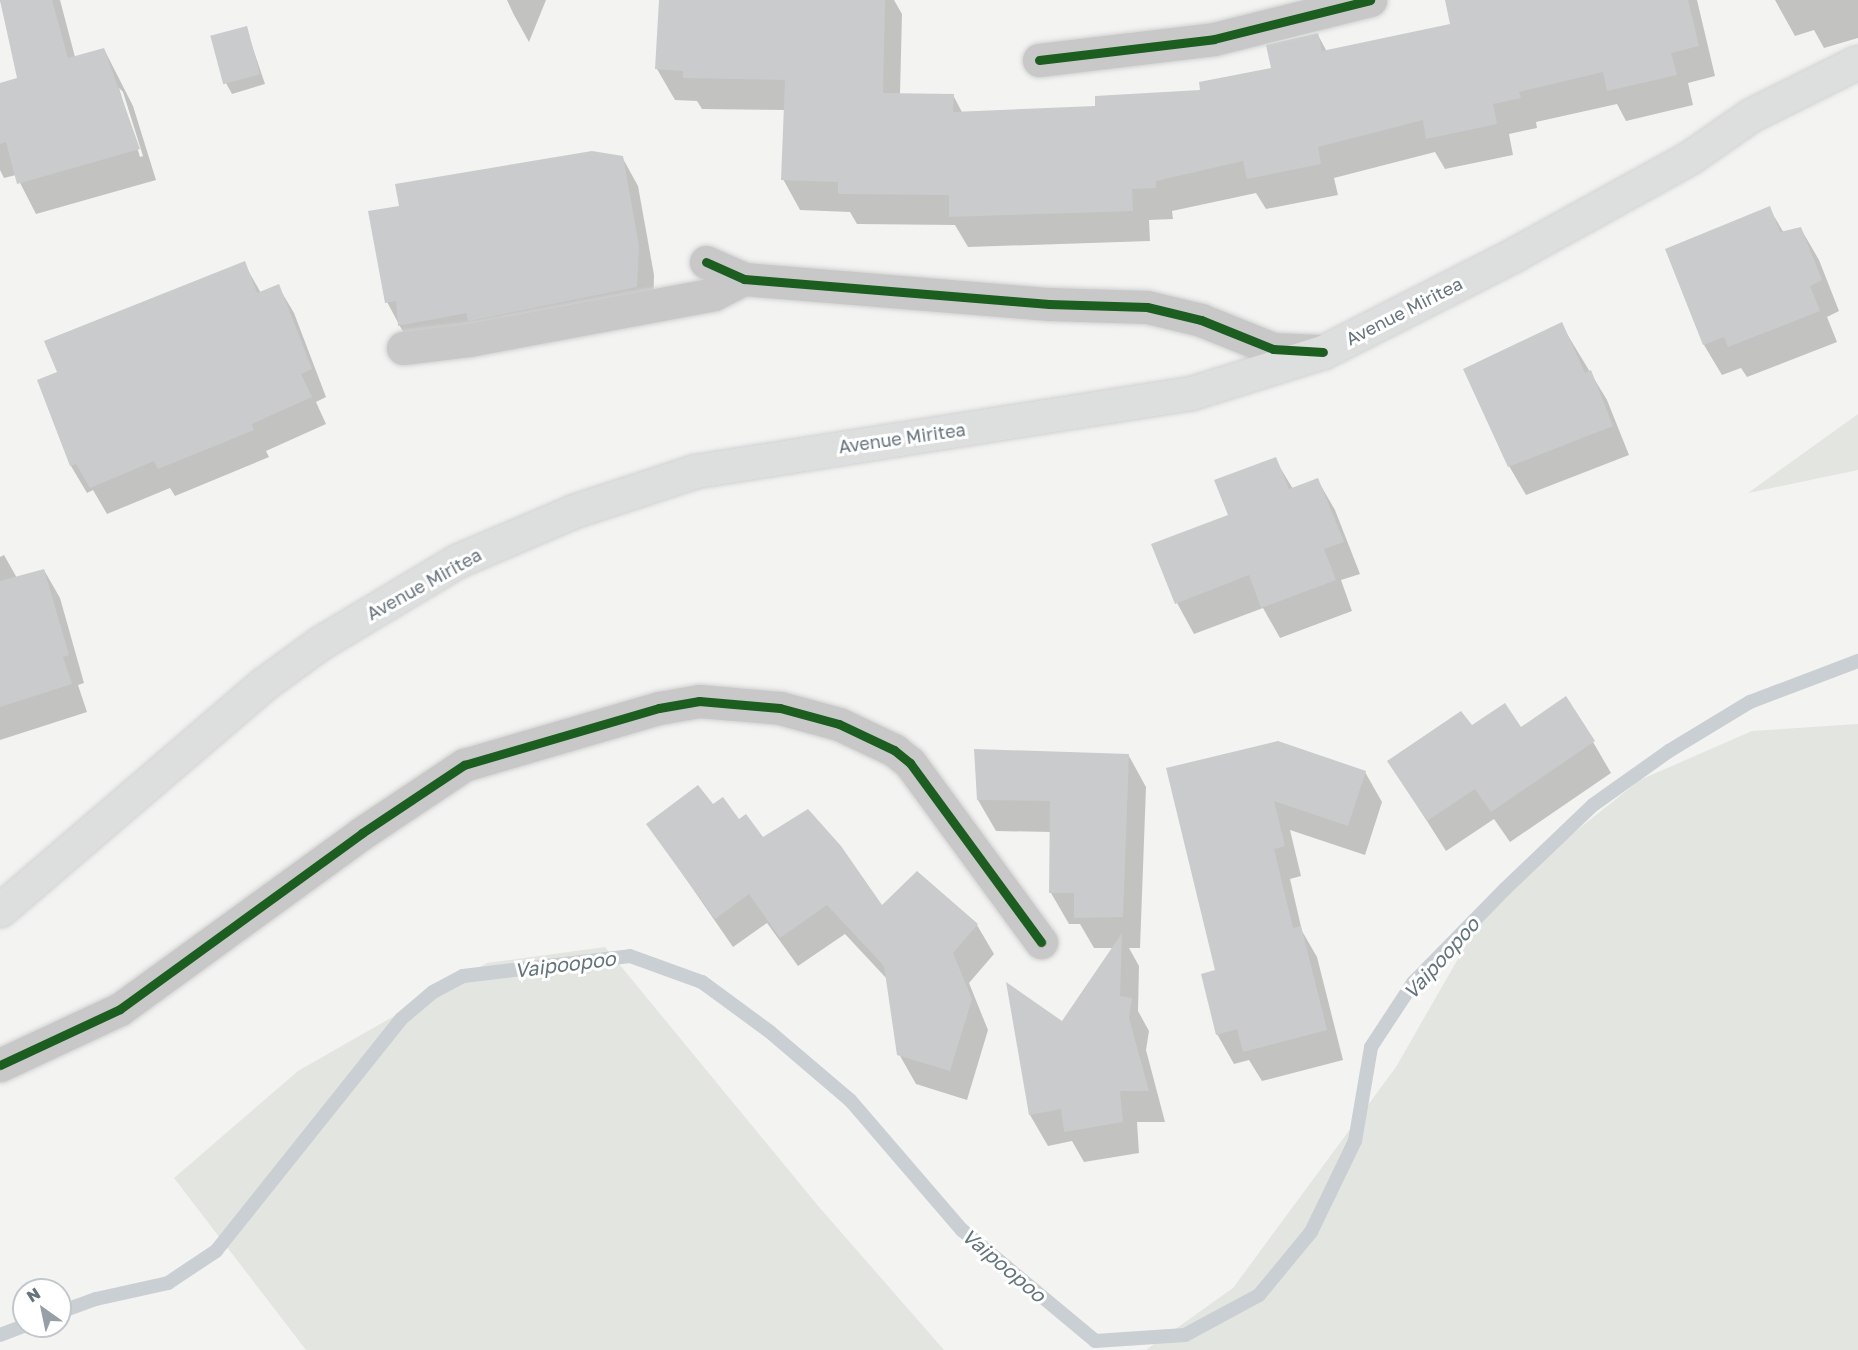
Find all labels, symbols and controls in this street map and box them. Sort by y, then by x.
street label: Avenue Miritea [1342,272,1466,350]
street label: Avenue Miritea [837,418,967,458]
street label: Avenue Miritea [363,544,485,624]
water label: Vaipoopoo [1398,912,1484,1004]
water label: Vaipoopoo [513,946,617,982]
water label: Vaipoopoo [957,1223,1051,1307]
north arrow [12,1278,72,1338]
text: N [23,1283,44,1306]

